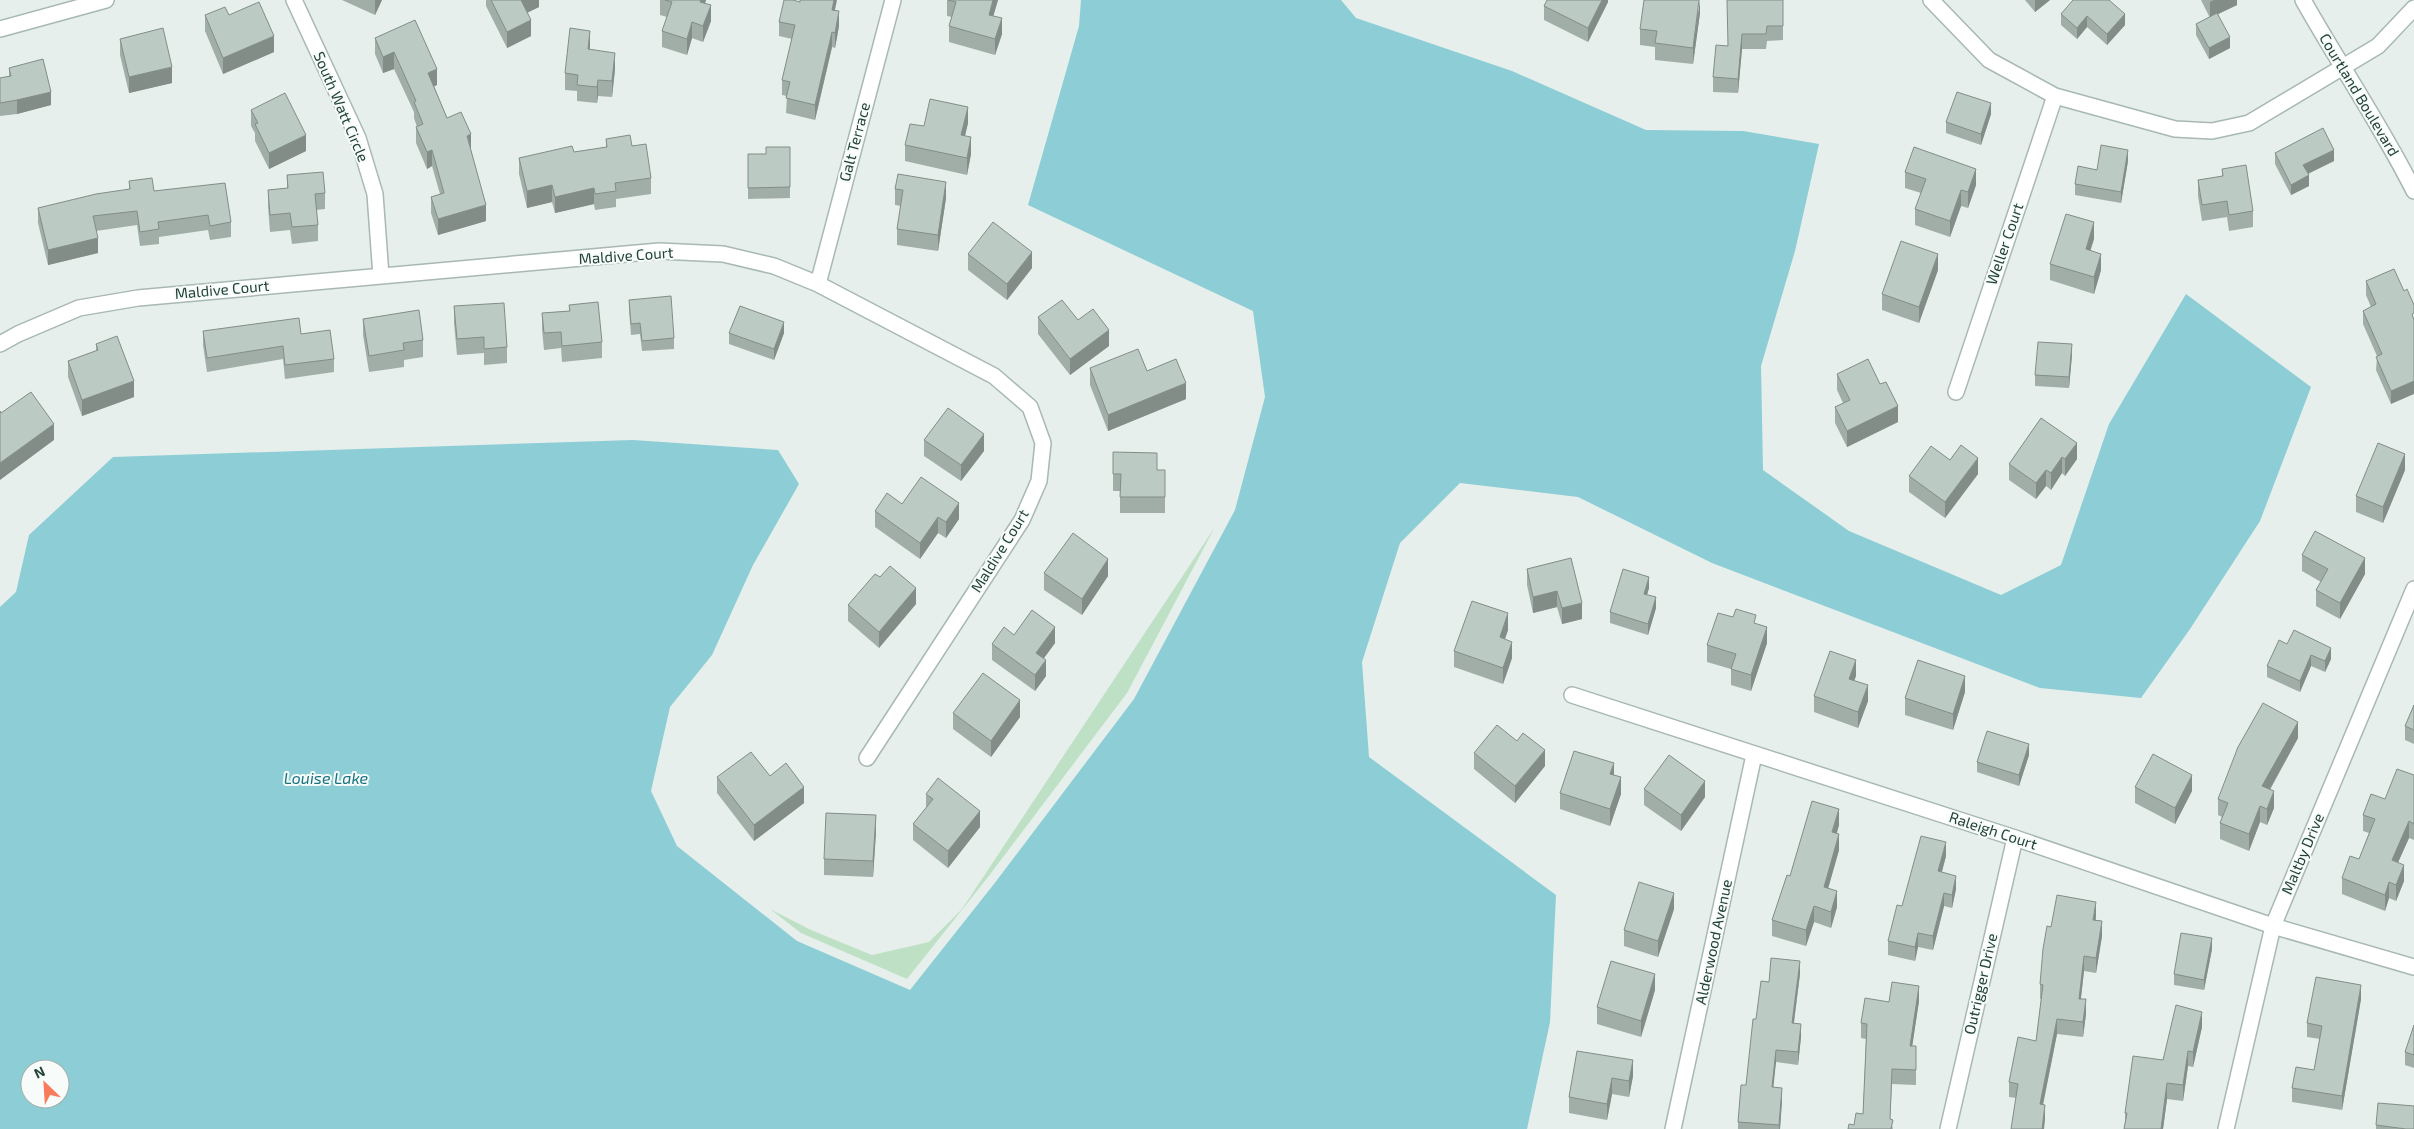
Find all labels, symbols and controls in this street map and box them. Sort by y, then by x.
street label: Courtland Boulevard [2316,30,2404,159]
street label: South Watt Circle [311,49,373,164]
street label: Galt Terrace [835,100,873,183]
street label: Weller Court [1982,200,2027,287]
street label: Maldive Court [578,243,674,267]
street label: Maldive Court [174,276,270,302]
street label: Maldive Court [966,505,1032,595]
water label: Louise Lake [284,768,369,787]
street label: Raleigh Court [1947,807,2040,853]
street label: Maltby Drive [2277,810,2327,897]
street label: Alderwood Avenue [1691,877,1735,1006]
street label: Outrigger Drive [1960,931,2000,1036]
north arrow [20,1059,70,1109]
text: N [31,1062,47,1082]

